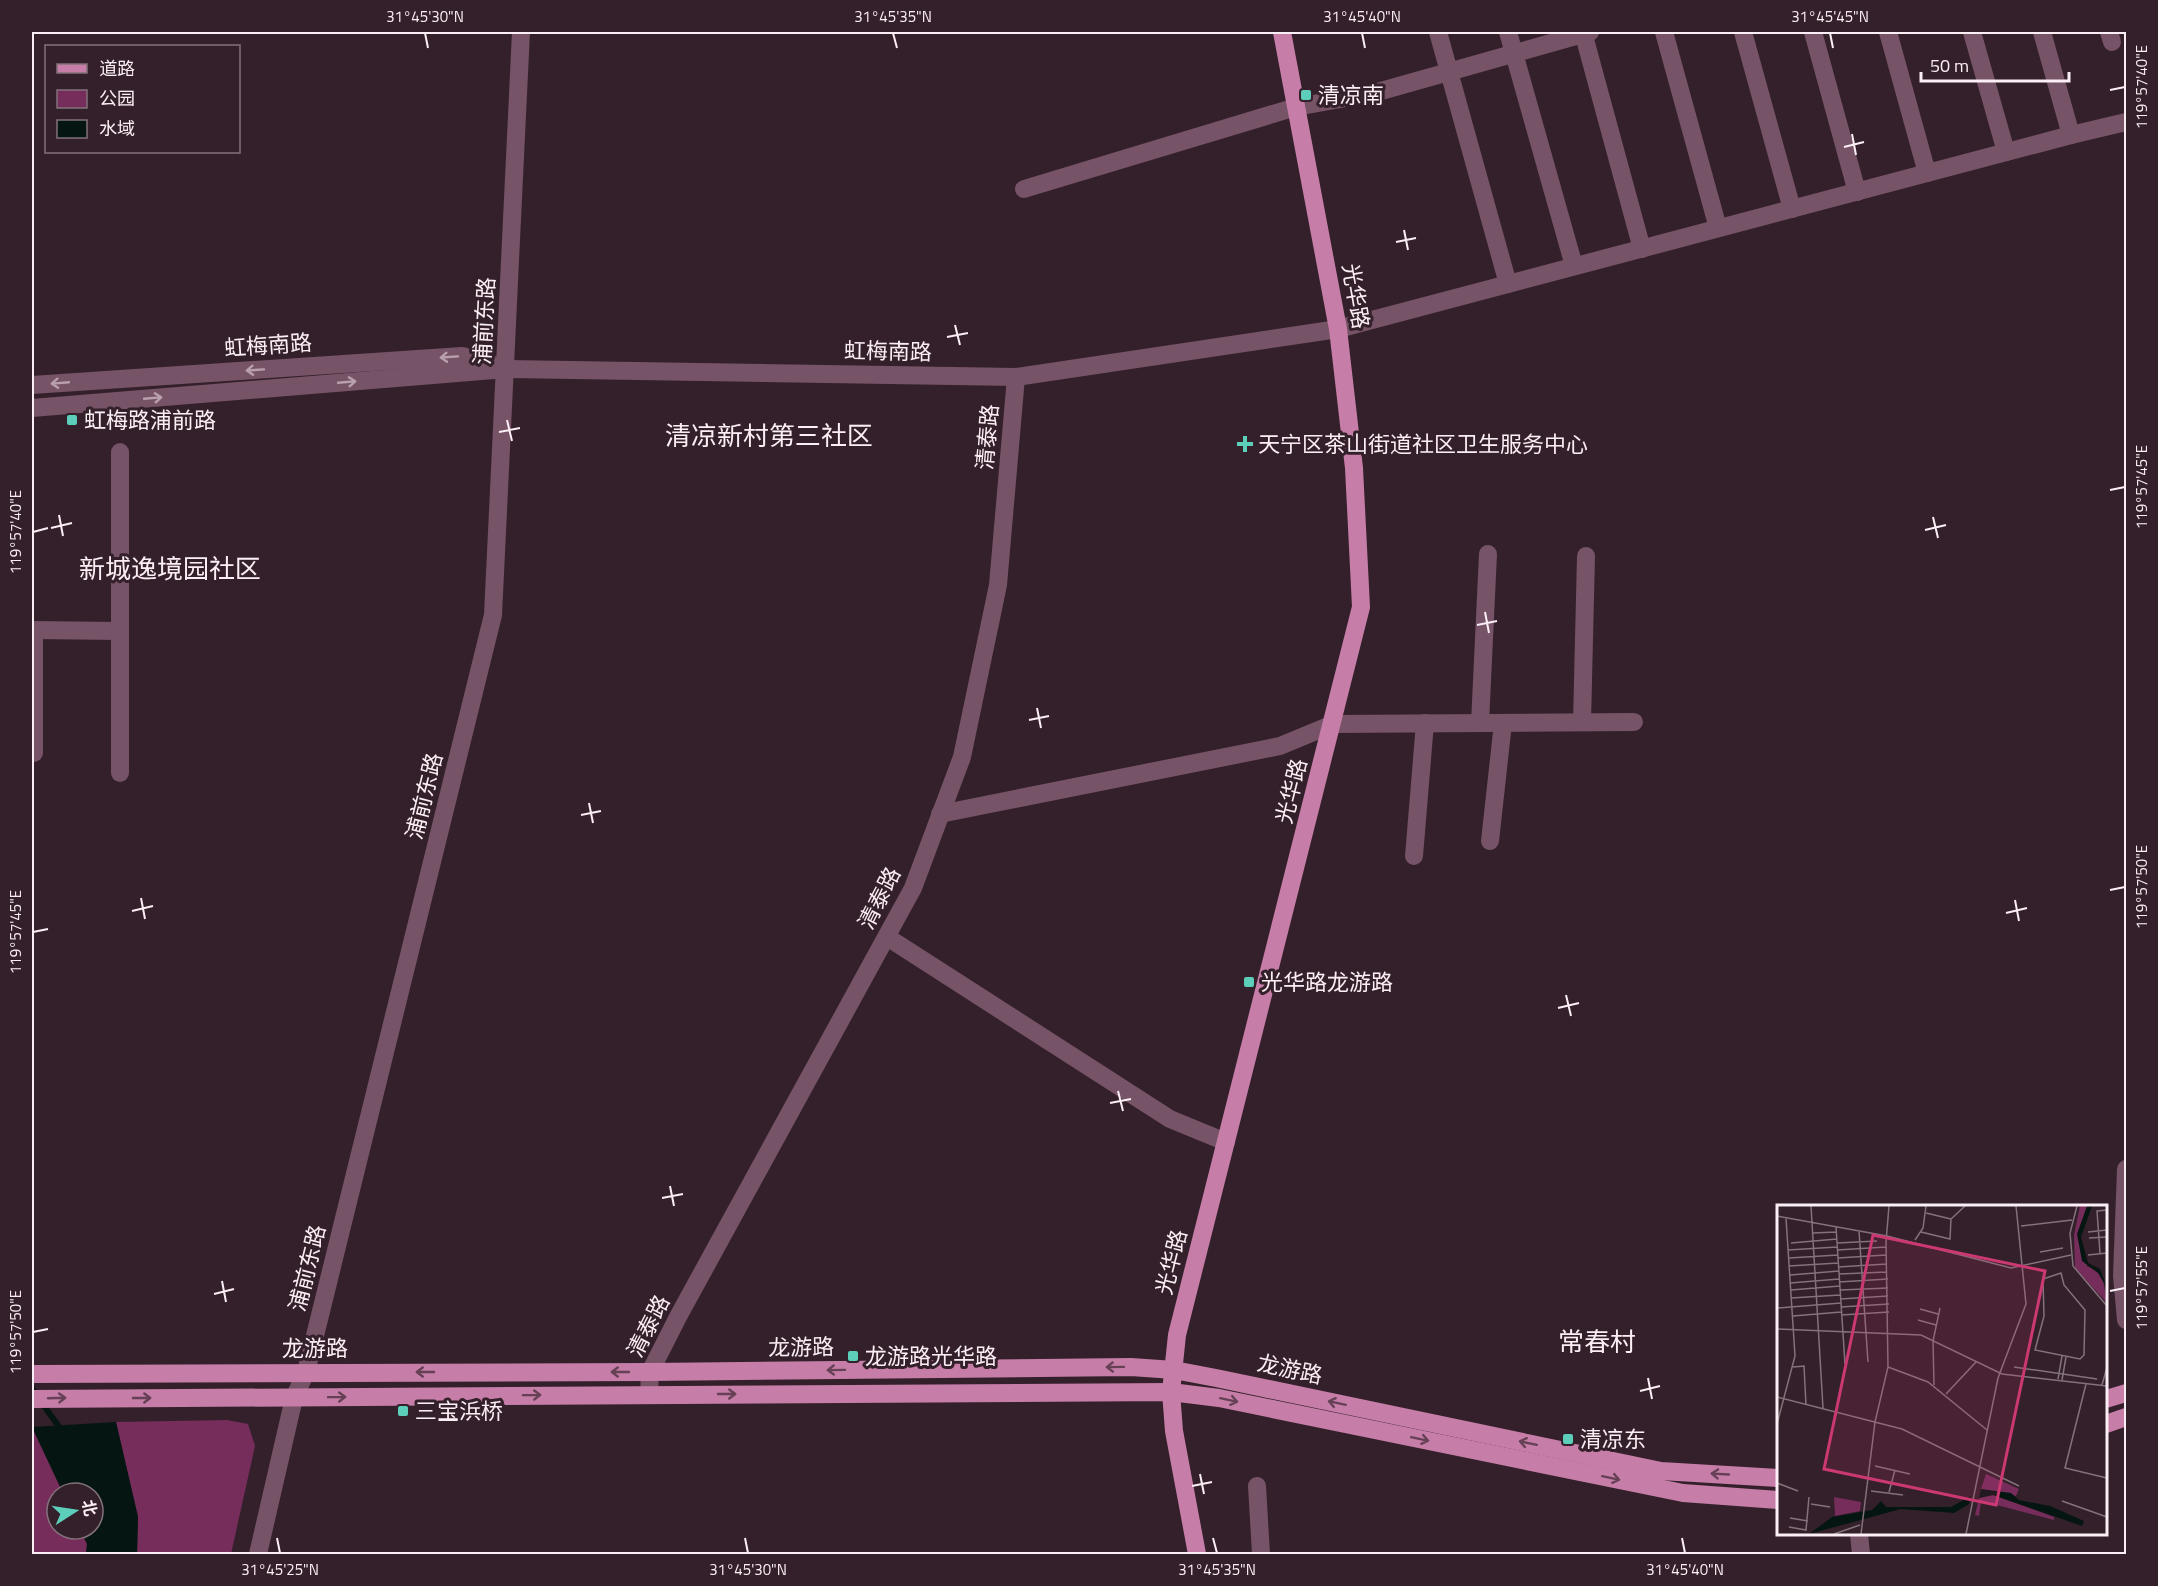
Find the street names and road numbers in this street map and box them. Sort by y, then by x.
street label: 光华路 [1334,261,1378,331]
street label: 浦前东路 [465,276,503,366]
street label: 虹梅南路 [223,325,313,365]
street label: 虹梅南路 [844,333,932,369]
street label: 清泰路 [967,403,1007,471]
street label: 浦前东路 [397,749,451,843]
street label: 光华路 [1267,755,1315,827]
street label: 清泰路 [849,861,909,935]
street label: 浦前东路 [280,1221,334,1315]
street label: 光华路 [1147,1226,1195,1298]
street label: 清泰路 [618,1289,678,1363]
street label: 龙游路 [768,1329,834,1365]
street label: 龙游路 [282,1331,348,1365]
street label: 龙游路 [1254,1346,1326,1392]

